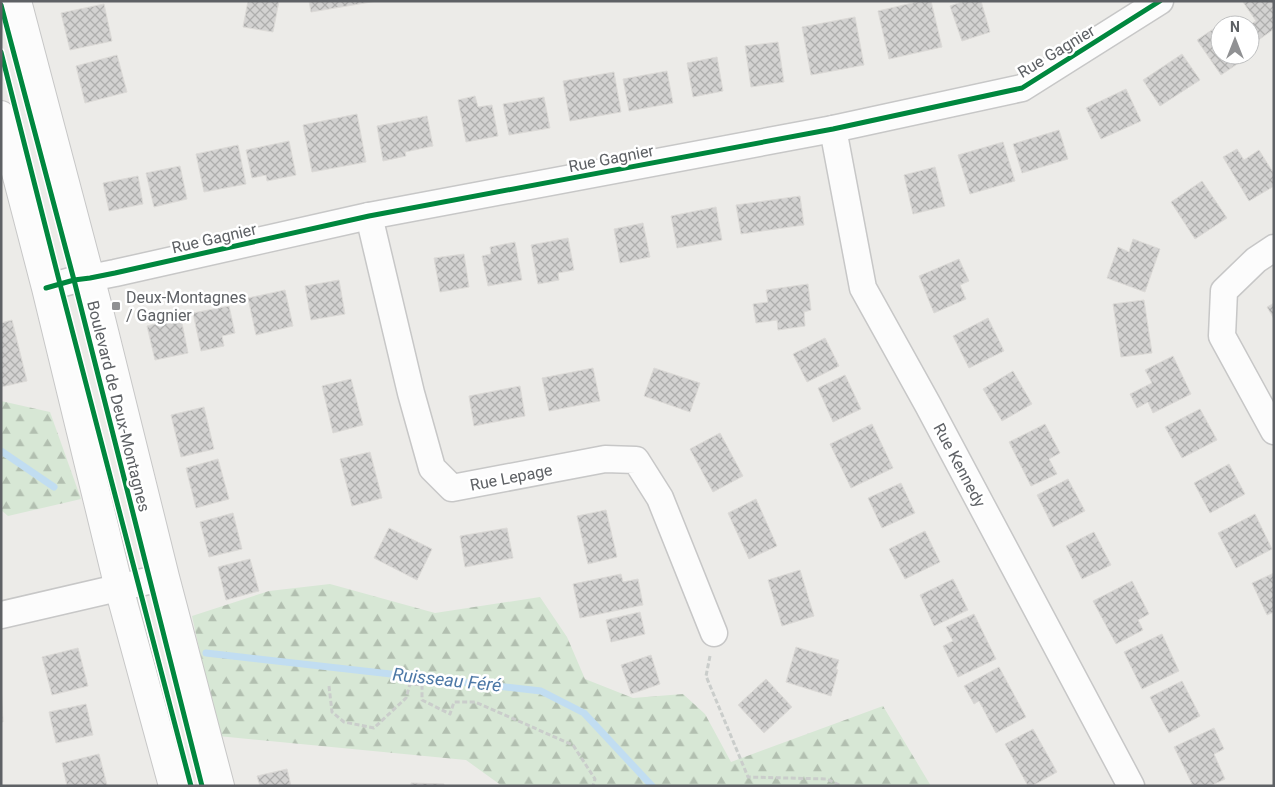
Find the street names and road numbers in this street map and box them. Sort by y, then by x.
street label: Rue Gagnier [1014,21,1099,82]
street label: Rue Gagnier [567,141,656,176]
street label: Rue Gagnier [170,219,259,257]
street label: Boulevard de Deux-Montagnes [83,299,154,514]
street label: Rue Kennedy [930,420,990,511]
street label: Rue Lepage [468,460,554,495]

